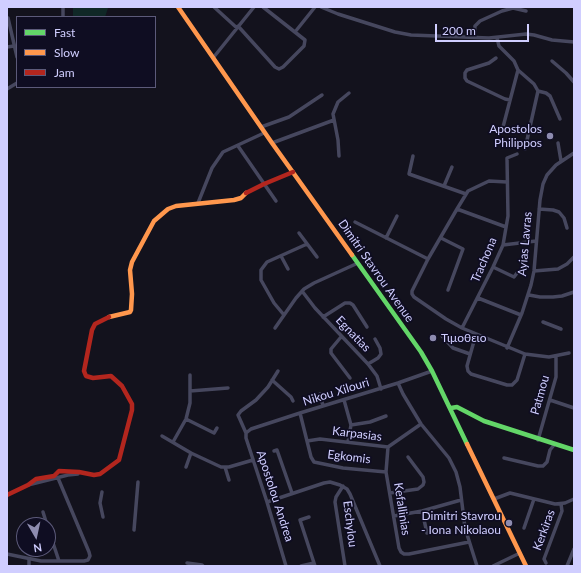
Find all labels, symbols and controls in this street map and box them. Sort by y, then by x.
legend [16,16,156,88]
scale bar [437,16,531,42]
text: 200 m [442,23,476,38]
text: Fast [54,25,75,40]
text: Slow [54,45,79,60]
text: Jam [54,65,75,80]
place label: Apostolos Philippos [489,122,542,150]
marker: Apostolos Philippos [545,131,555,141]
street label: Ayias Lavras [515,211,535,277]
street label: Dimitri Stavrou Avenue [335,217,417,325]
street label: Trachona [468,235,500,285]
street label: Egnatias [332,313,374,355]
place label: Τιμοθειο [441,331,487,345]
marker: Τιμοθειο [428,333,438,343]
street label: Patmou [527,374,553,416]
street label: Nikou Xilouri [301,375,371,409]
street label: Karpasias [331,424,383,444]
street label: Egkomis [327,447,371,467]
street label: Apostolou Andrea [253,448,297,544]
street label: Kefallinias [391,482,413,536]
street label: Eschylou [340,500,360,548]
street label: Kerkiras [530,508,558,552]
place label: Dimitri Stavrou - Iona Nikolaou [421,509,501,537]
north arrow [16,517,56,557]
marker: Dimitri Stavrou - Iona Nikolaou [504,518,514,528]
text: N [33,541,43,555]

